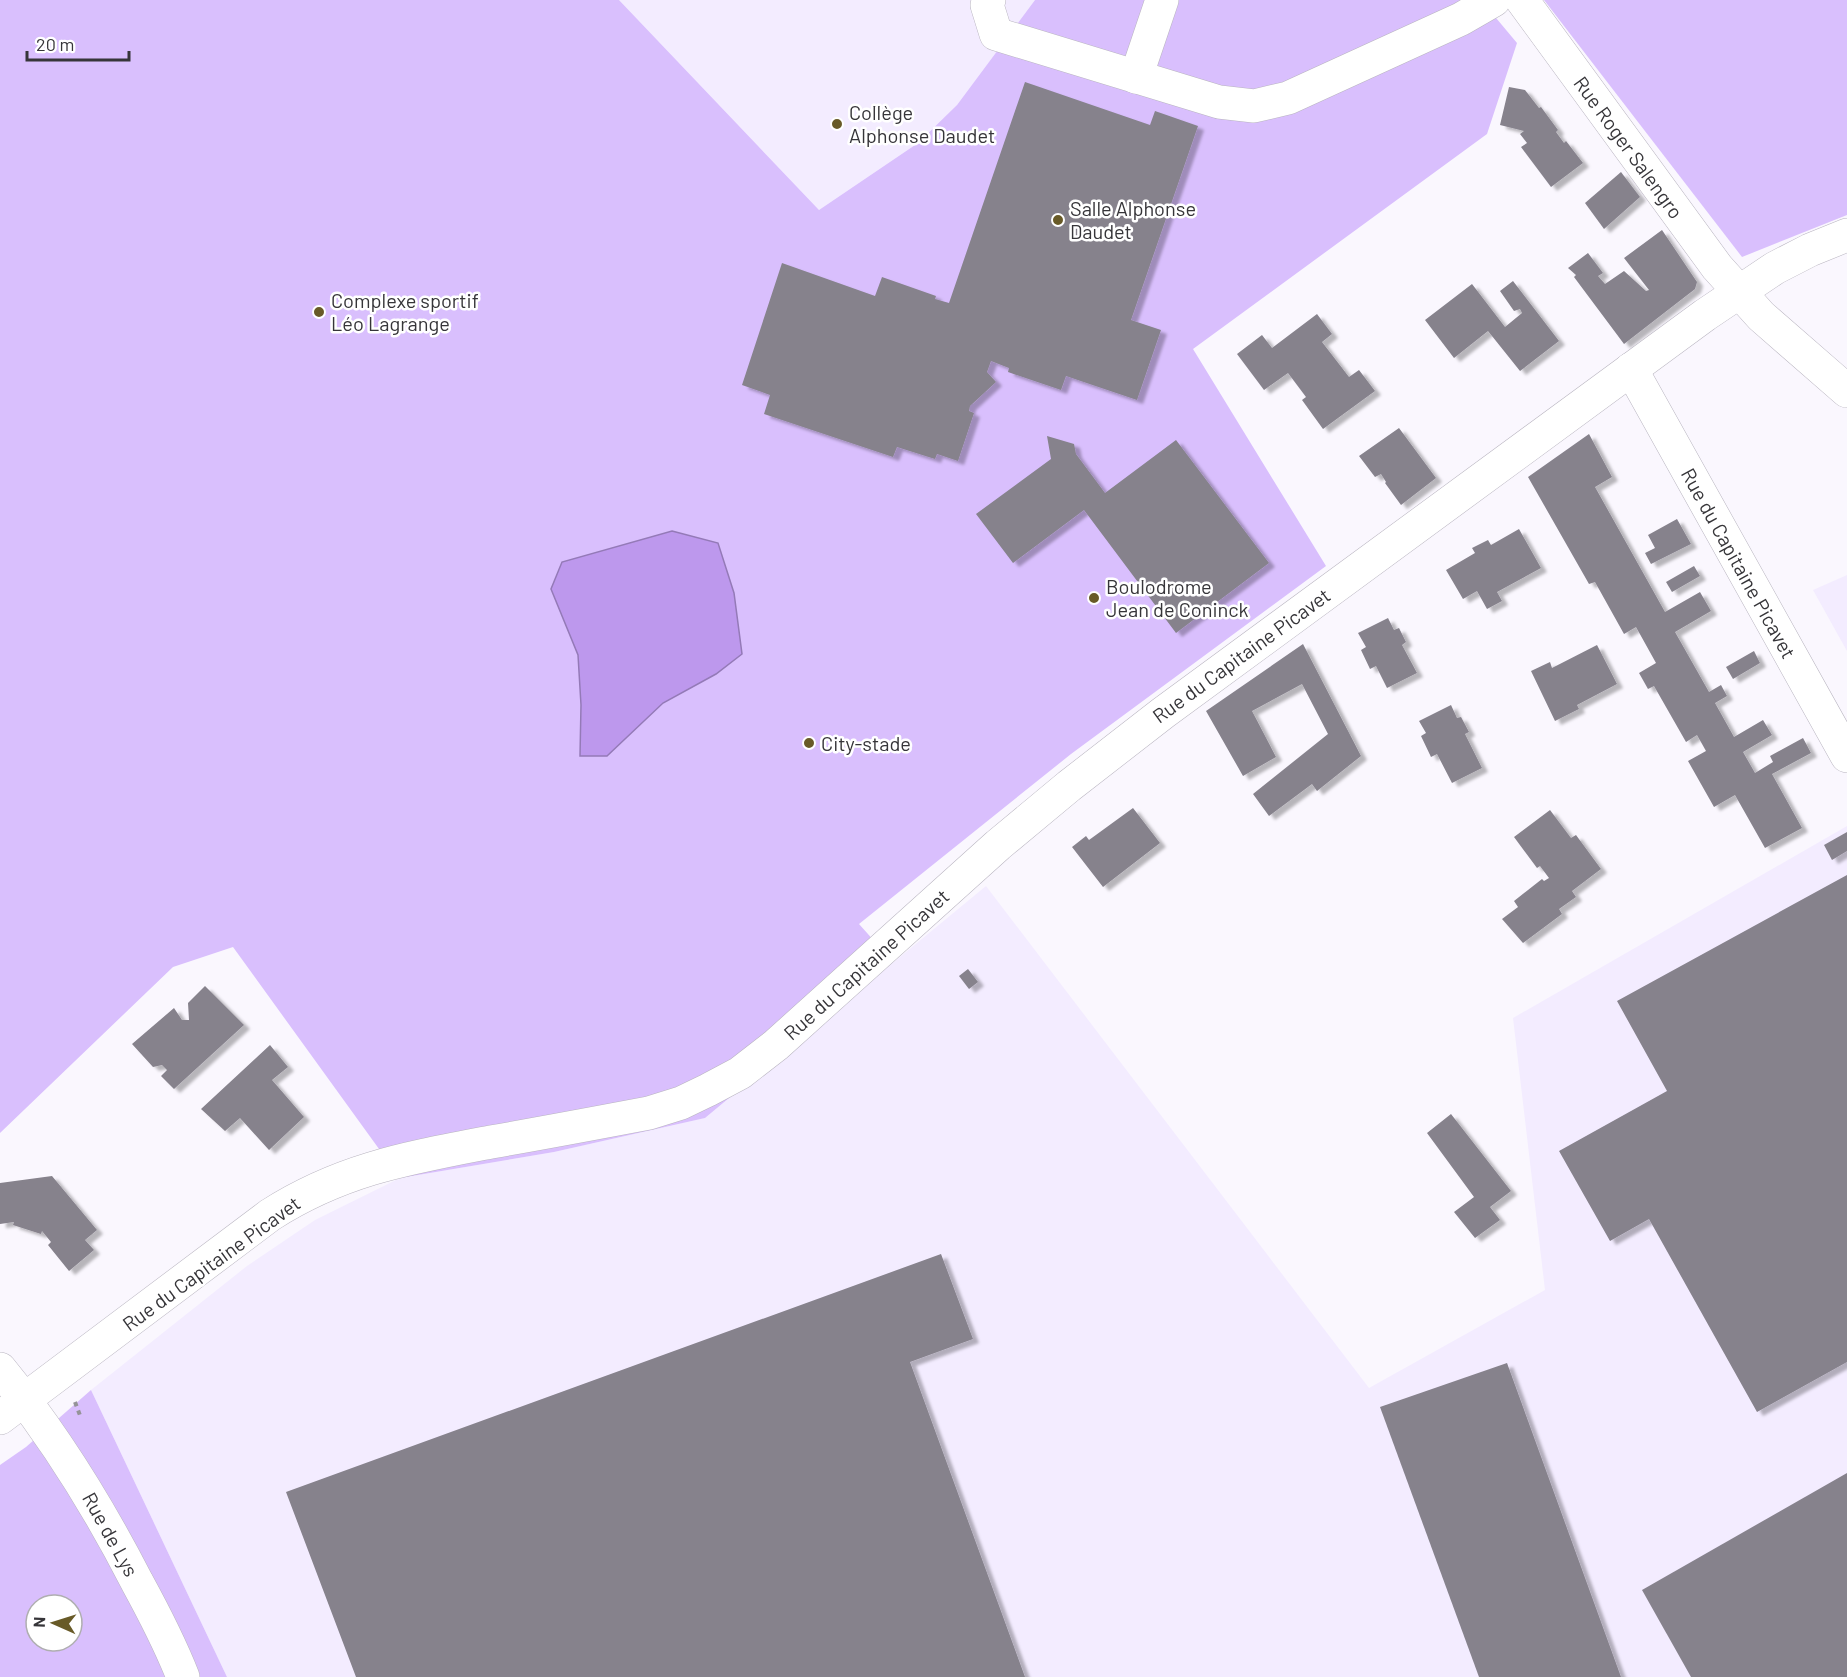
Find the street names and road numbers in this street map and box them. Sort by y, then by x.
street label: Rue Roger Salengro [1569,71,1689,223]
street label: Rue du Capitaine Picavet [1677,464,1801,662]
street label: Rue du Capitaine Picavet [1147,582,1335,728]
street label: Rue du Capitaine Picavet [778,884,954,1044]
street label: Rue du Capitaine Picavet [117,1190,305,1336]
street label: Rue de Lys [78,1488,144,1580]

